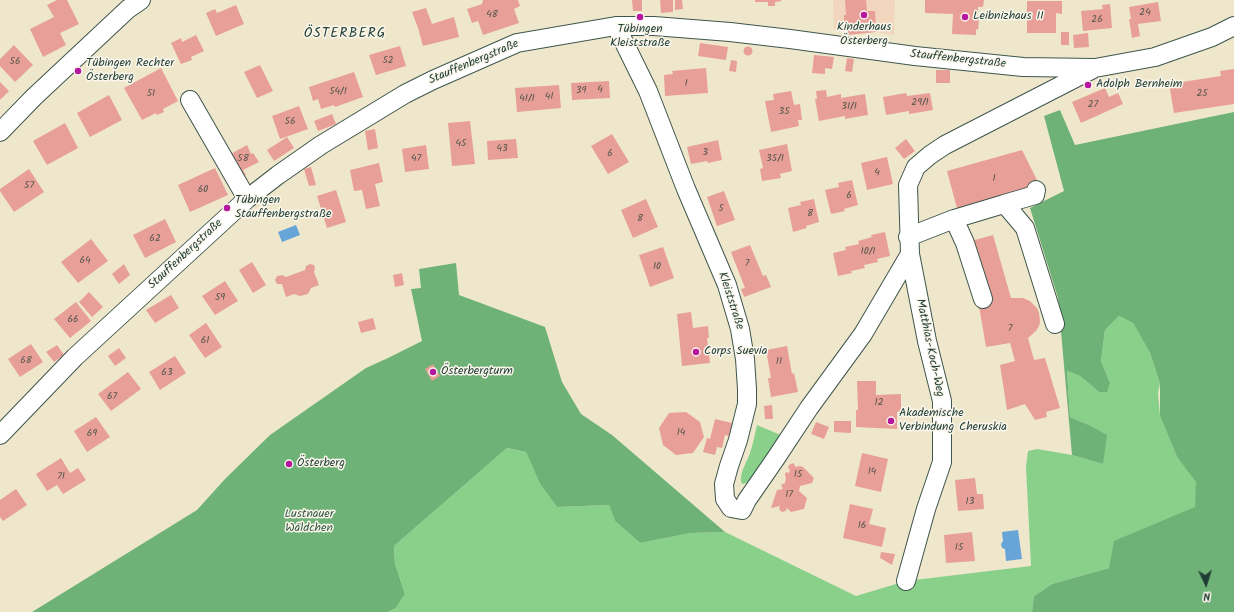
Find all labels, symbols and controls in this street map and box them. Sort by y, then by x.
house number: 24 [1139,7,1151,19]
house number: 48 [486,9,498,21]
marker: Kinderhaus Österberg [859,10,869,20]
place label: Leibnizhaus II [973,10,1044,24]
marker: Tübingen Kleiststraße [635,12,645,22]
marker: Leibnizhaus II [960,12,970,22]
house number: 26 [1091,14,1103,26]
place label: Kinderhaus Österberg [837,21,891,49]
place label: Tübingen Kleiststraße [610,23,670,51]
district label: ÖSTERBERG [304,27,386,43]
street label: Stauffenbergstraße [427,38,521,88]
street label: Stauffenbergstraße [909,48,1007,72]
house number: 52 [382,55,394,67]
house number: 56 [10,56,20,68]
place label: Tübingen Rechter Österberg [86,57,174,85]
marker: Tübingen Rechter Österberg [73,66,83,76]
house number: 1 [684,78,688,90]
place label: Adolph Bernheim [1096,78,1182,92]
marker: Adolph Bernheim [1083,80,1093,90]
house number: 4 [597,84,603,96]
house number: 39 [576,85,586,97]
house number: 54/1 [329,86,347,98]
house number: 51 [147,88,155,100]
house number: 25 [1196,88,1208,100]
house number: 41 [545,91,553,103]
house number: 41/1 [519,93,535,105]
house number: 29/1 [911,97,929,109]
house number: 27 [1088,99,1098,111]
house number: 31/1 [841,101,857,113]
house number: 35 [778,106,790,118]
house number: 56 [285,116,295,128]
house number: 45 [456,138,466,150]
house number: 43 [496,143,508,155]
house number: 3 [702,147,708,159]
house number: 6 [607,148,613,160]
house number: 58 [237,153,249,165]
house number: 47 [411,153,421,165]
house number: 35/1 [766,153,784,165]
house number: 4 [874,167,880,179]
house number: 1 [992,173,996,185]
house number: 57 [24,180,34,192]
house number: 60 [198,184,208,196]
house number: 6 [846,190,852,202]
place label: Tübingen Stauffenbergstraße [235,194,331,222]
marker: Tübingen Stauffenbergstraße [222,203,232,213]
house number: 5 [718,203,724,215]
house number: 8 [807,208,813,220]
house number: 8 [637,213,643,225]
street label: Stauffenbergstraße [146,217,226,293]
house number: 62 [149,233,161,245]
house number: 10/1 [861,246,875,258]
house number: 64 [79,255,91,267]
house number: 7 [745,258,749,270]
house number: 10 [653,261,661,273]
street label: Kleiststraße [714,270,746,332]
house number: 59 [215,292,225,304]
street label: Matthias-Koch-Weg [912,297,946,399]
house number: 66 [67,314,79,326]
house number: 7 [1008,323,1012,335]
house number: 61 [201,335,209,347]
place label: Corps Suevia [704,345,767,359]
marker: Corps Suevia [691,347,701,357]
house number: 68 [20,355,32,367]
house number: 11 [776,356,782,368]
place label: Österbergturm [441,365,513,379]
house number: 63 [161,367,173,379]
marker: Österbergturm [428,367,438,377]
house number: 67 [107,391,117,403]
house number: 12 [875,397,883,409]
place label: Akademische Verbindung Cheruskia [899,407,1007,435]
marker: Akademische Verbindung Cheruskia [886,416,896,426]
house number: 14 [677,427,685,439]
house number: 69 [87,428,97,440]
place label: Österberg [297,457,345,471]
marker: Österberg [284,459,294,469]
house number: 14 [868,466,876,478]
house number: 15 [794,469,802,481]
house number: 71 [57,471,65,483]
house number: 17 [785,489,793,501]
house number: 13 [966,496,974,508]
park label: Lustnauer Wäldchen [284,508,334,536]
house number: 16 [858,520,866,532]
house number: 15 [955,542,963,554]
north arrow [1186,564,1226,604]
text: N [1203,587,1211,605]

